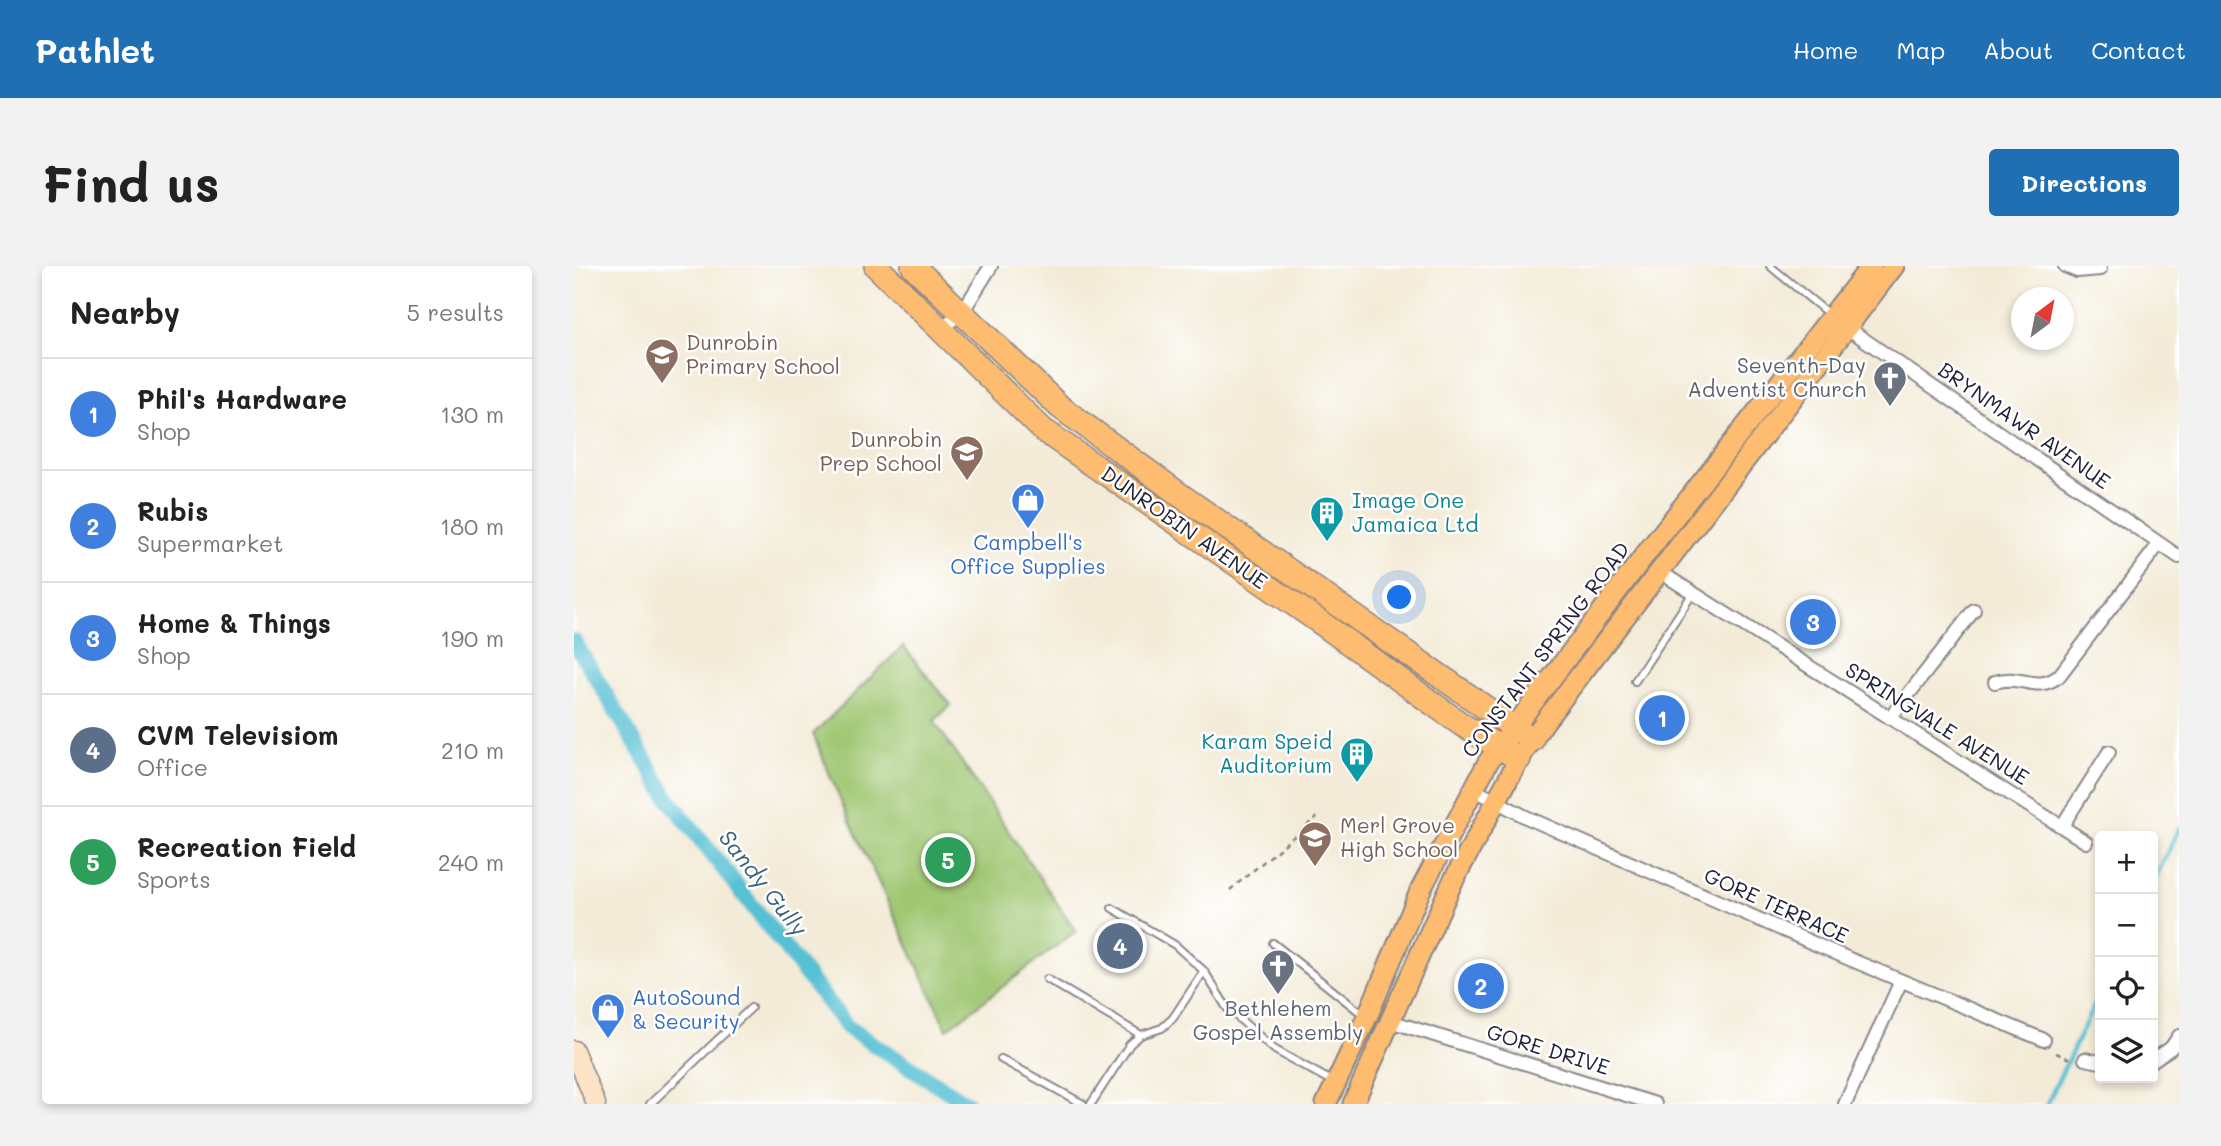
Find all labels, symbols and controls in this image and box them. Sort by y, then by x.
text: Pathlet [35,28,155,71]
text: Home [1793,34,1858,65]
text: Map [1896,34,1945,65]
text: About [1983,34,2053,65]
text: Contact [2091,34,2186,65]
button: Directions [1989,149,2179,216]
text: Find us [42,151,220,214]
north arrow [2011,287,2074,350]
text: Nearby [70,292,180,332]
text: 5 results [407,297,504,327]
place label: Dunrobin Primary School [686,328,840,379]
school or university icon: Dunrobin Primary School [643,336,681,385]
place label: Seventh-Day Adventist Church [1688,351,1866,402]
street label: BRYNMAWR AVENUE [1934,355,2116,494]
church icon: Seventh-Day Adventist Church [1871,359,1909,408]
text: Phil's Hardware [137,382,347,416]
text: 1 [88,399,98,429]
text: 130 m [440,399,504,429]
text: Shop [137,416,191,446]
place label: Dunrobin Prep School [820,425,942,476]
school or university icon: Dunrobin Prep School [948,433,986,482]
street label: DUNROBIN AVENUE [1096,459,1273,594]
shop icon: Campbell's Office Supplies [1009,481,1047,530]
place label: Image One Jamaica Ltd [1352,486,1479,537]
text: Rubis [137,494,208,528]
building icon: Image One Jamaica Ltd [1308,494,1346,543]
text: 2 [87,511,99,541]
text: 180 m [440,511,504,541]
text: Supermarket [137,528,283,558]
place label: Campbell's Office Supplies [950,528,1106,579]
street label: CONSTANT SPRING ROAD [1455,536,1635,762]
your location [1382,580,1416,614]
pin: 3 [1790,596,1836,648]
text: Home & Things [137,606,331,640]
text: 3 [86,623,100,653]
text: 190 m [440,623,504,653]
text: Shop [137,640,191,670]
street label: SPRINGVALE AVENUE [1841,655,2035,790]
pin: 1 [1639,692,1685,744]
text: CVM Televisiom [137,718,338,752]
place label: Karam Speid Auditorium [1202,727,1332,778]
text: 4 [86,735,100,765]
text: 210 m [441,735,504,765]
building icon: Karam Speid Auditorium [1338,735,1376,784]
text: Office [137,752,208,782]
place label: Merl Grove High School [1340,811,1458,862]
school or university icon: Merl Grove High School [1296,819,1334,868]
water label: Sandy Gully [713,823,815,942]
text: Recreation Field [137,830,356,864]
map controls [2095,831,2158,1083]
button: + [2095,831,2158,894]
pin: 5 [925,834,971,886]
text: 5 [86,847,100,877]
text: 240 m [438,847,504,877]
street label: GORE TERRACE [1700,861,1853,949]
text: Sports [137,864,211,894]
button: − [2095,894,2158,957]
pin: 4 [1097,920,1143,972]
church icon: Bethlehem Gospel Assembly [1259,947,1297,996]
button: locate [2095,957,2158,1020]
pin: 2 [1458,960,1504,1012]
place label: AutoSound & Security [632,983,740,1034]
shop icon: AutoSound & Security [589,991,627,1040]
place label: Bethlehem Gospel Assembly [1193,994,1363,1045]
street label: GORE DRIVE [1484,1017,1613,1080]
button: layers [2095,1020,2158,1083]

